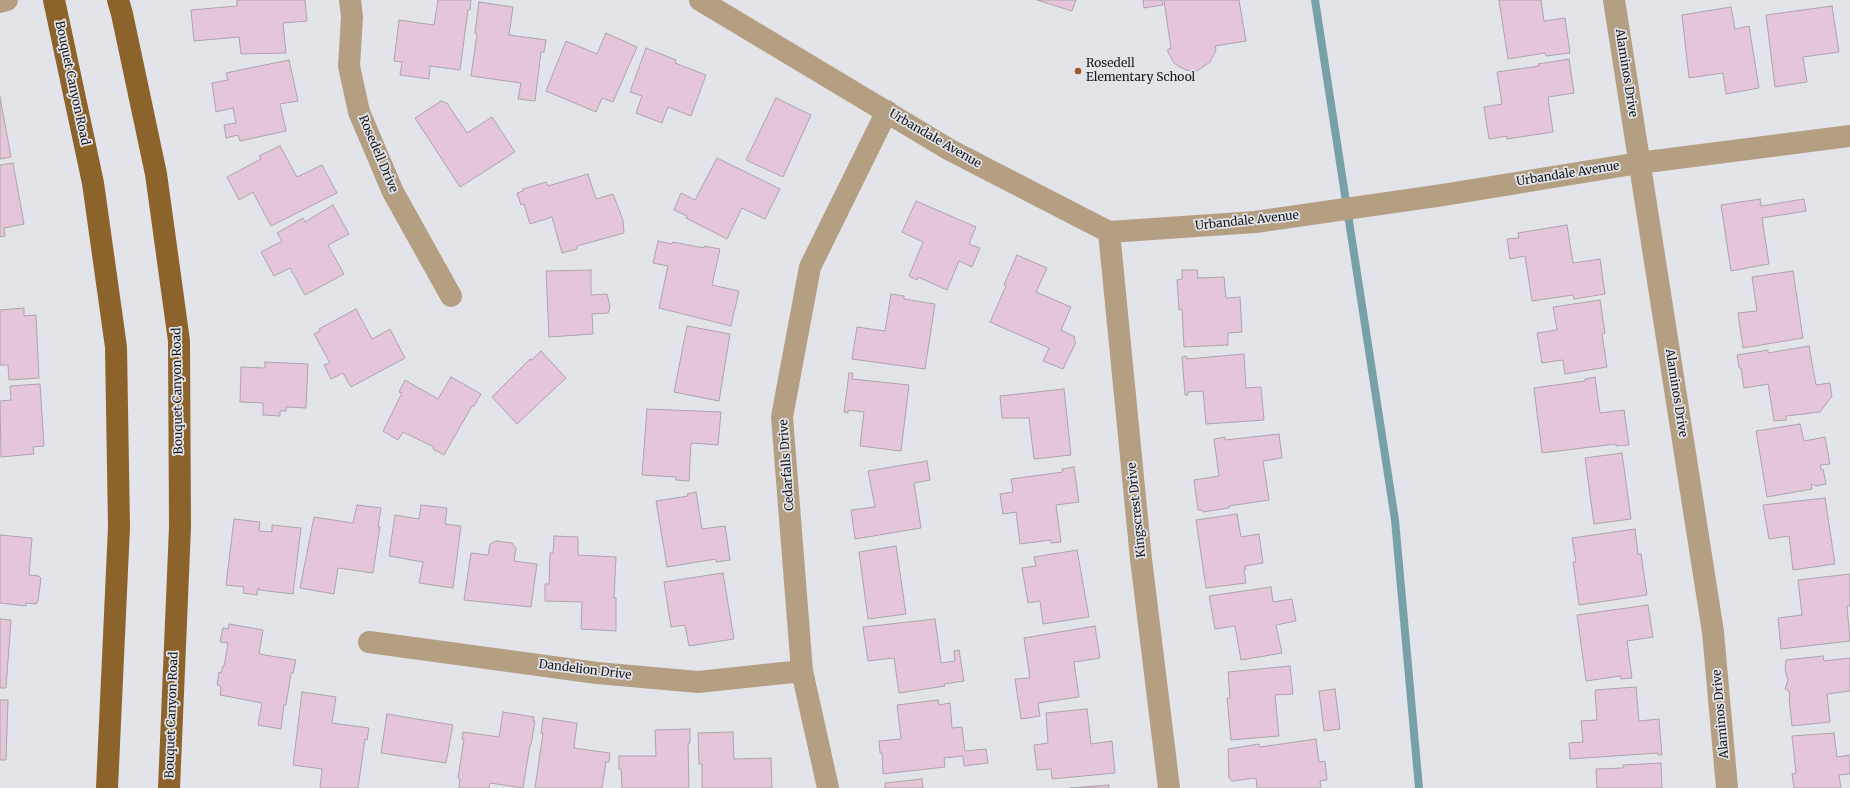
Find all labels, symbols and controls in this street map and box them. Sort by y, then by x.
street label: Bouquet Canyon Road [52,19,92,147]
street label: Alaminos Drive [1612,28,1640,118]
place label: Rosedell Elementary School [1086,57,1195,85]
marker: Rosedell Elementary School [1073,66,1083,76]
street label: Urbandale Avenue [886,107,984,171]
street label: Rosedell Drive [355,113,401,195]
street label: Urbandale Avenue [1515,159,1621,189]
street label: Urbandale Avenue [1194,208,1300,234]
street label: Bouquet Canyon Road [170,327,186,455]
street label: Alaminos Drive [1662,348,1690,438]
street label: Cedarfalls Drive [777,419,797,511]
street label: Kingscrest Drive [1125,462,1149,558]
street label: Bouquet Canyon Road [163,651,181,779]
street label: Dandelion Drive [538,657,632,683]
street label: Alaminos Drive [1710,669,1732,759]

